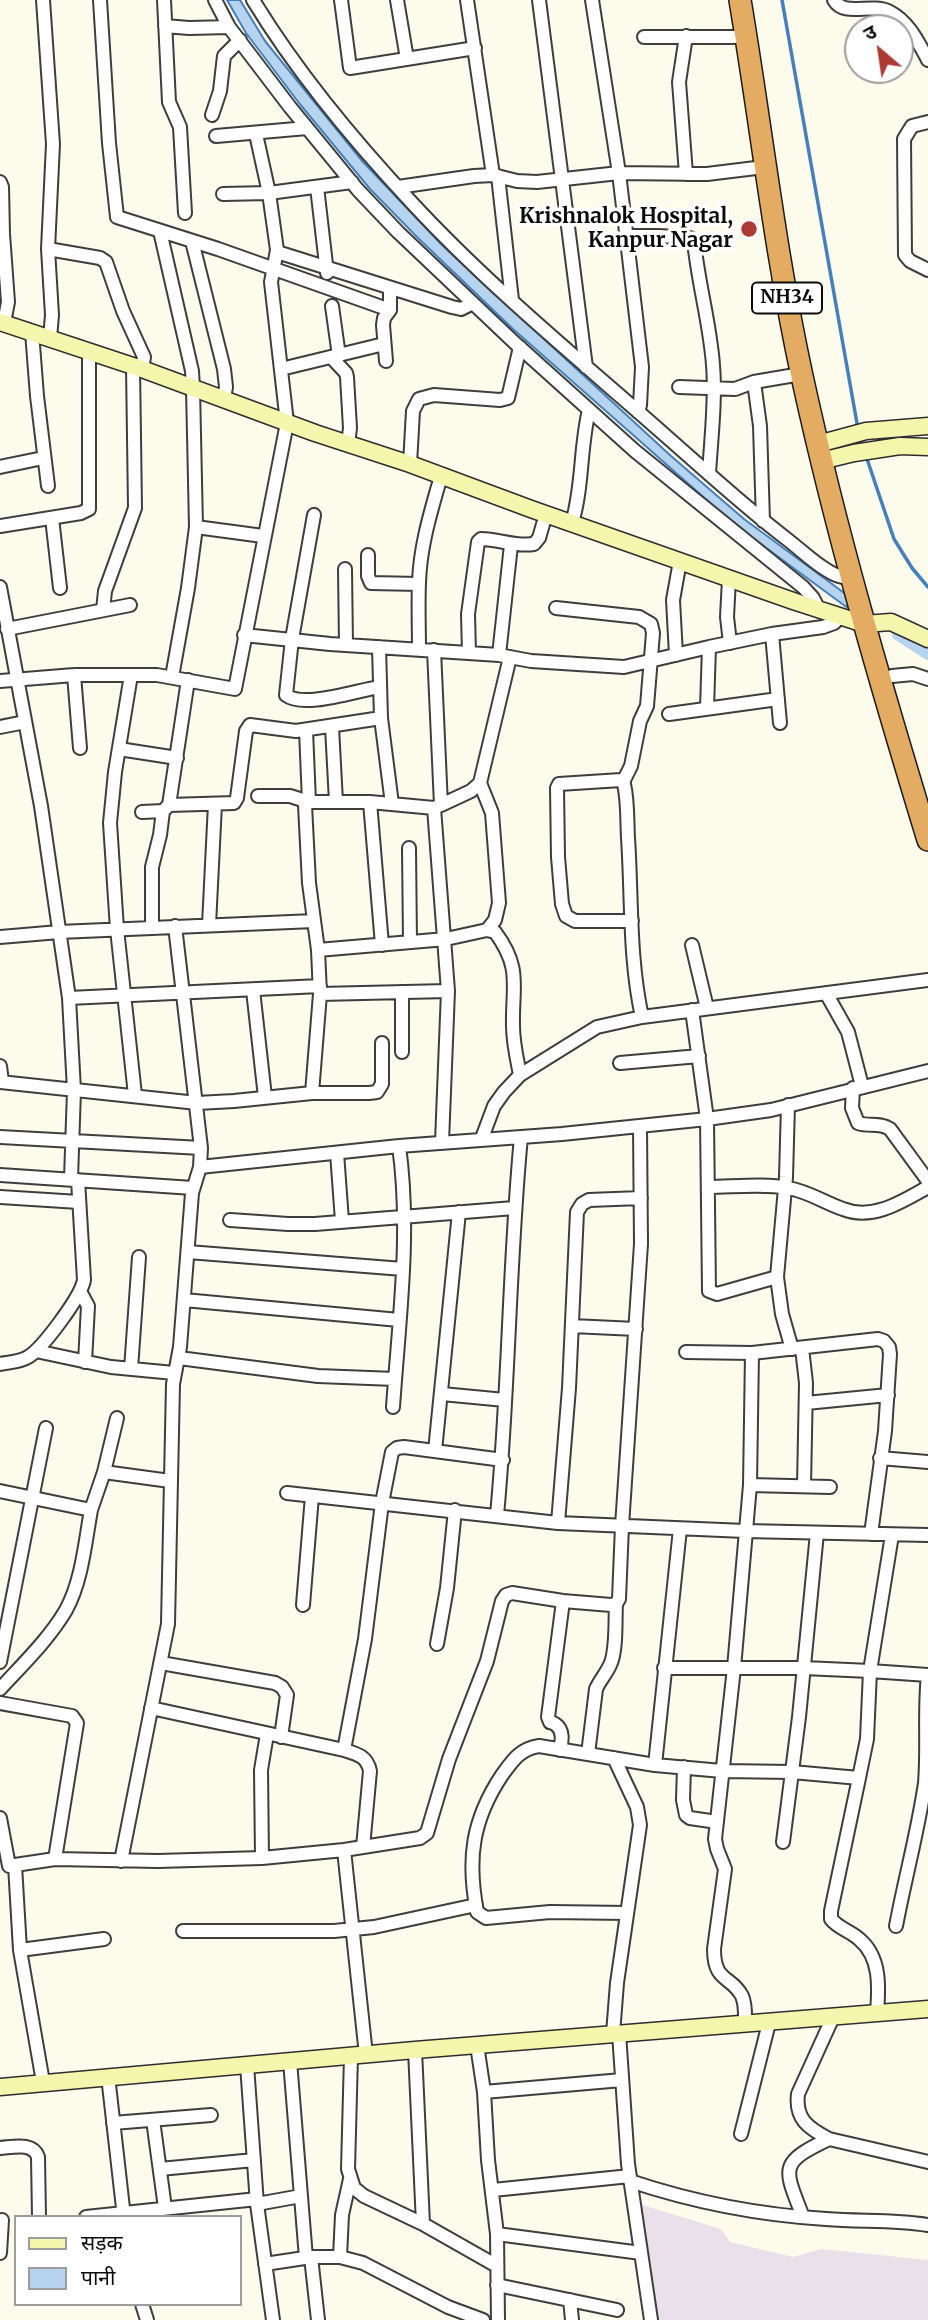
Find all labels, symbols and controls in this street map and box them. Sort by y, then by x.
north arrow [844,14,914,84]
text: उ [859,19,880,46]
place label: Krishnalok Hospital, Kanpur Nagar [519,204,733,254]
marker: Krishnalok Hospital, Kanpur Nagar [739,219,759,239]
road number: NH34 [752,282,822,314]
legend [14,2215,242,2306]
text: सड़क [81,2229,123,2256]
text: पानी [81,2264,115,2291]

